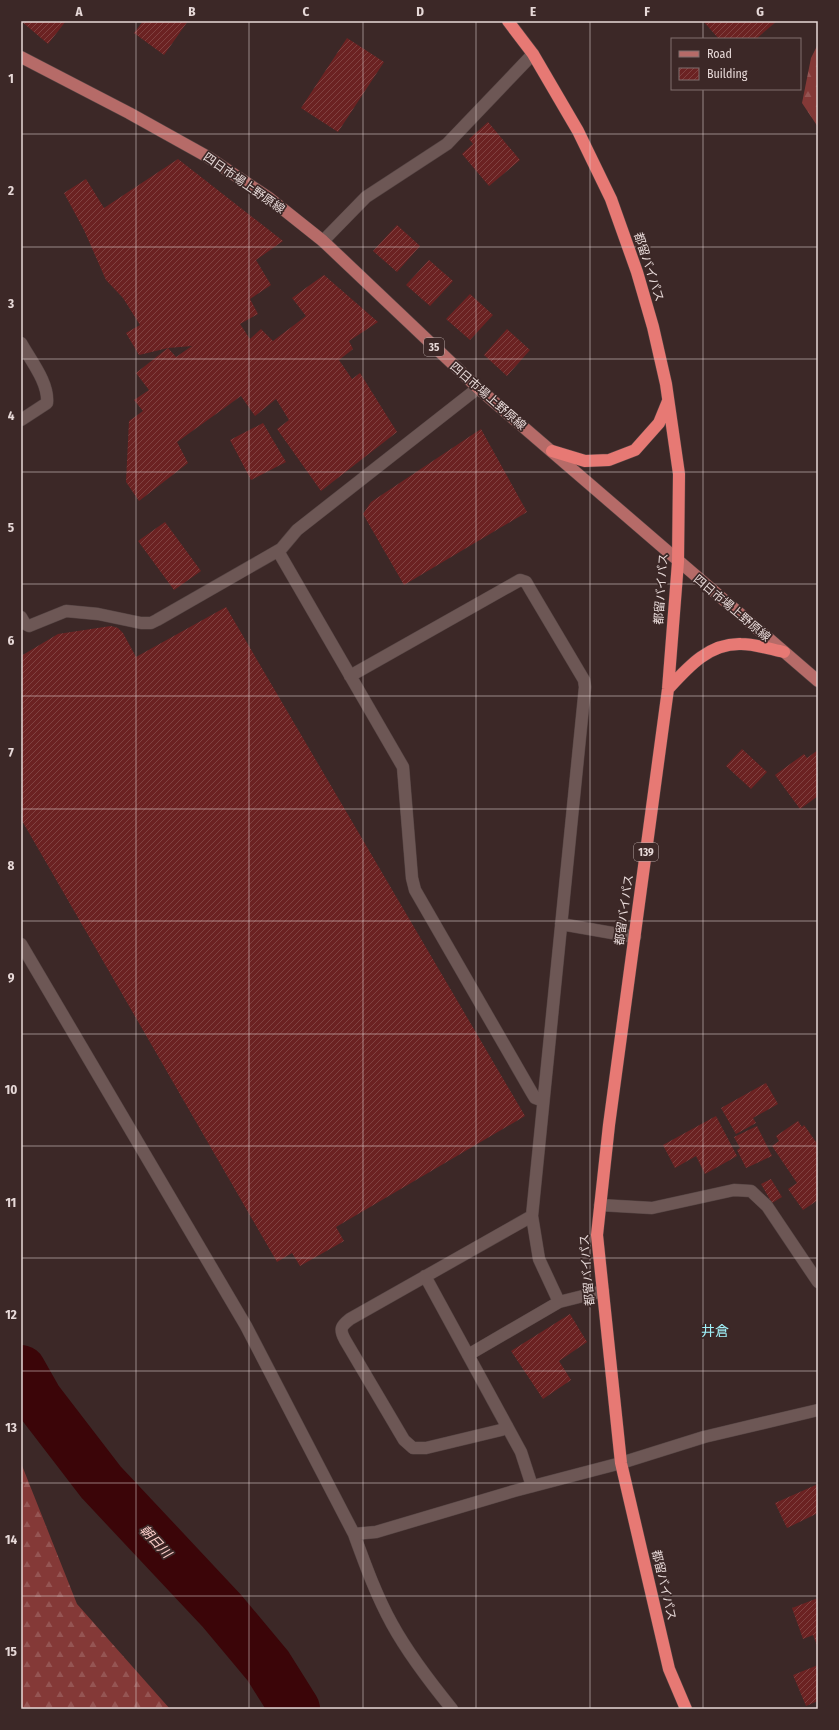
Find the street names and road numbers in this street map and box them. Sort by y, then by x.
street label: 四日市場上野原線 [201,150,287,216]
street label: 都留バイパス [631,231,667,303]
road number: 35 [424,338,444,356]
street label: 四日市場上野原線 [447,359,529,433]
street label: 都留バイパス [652,553,670,625]
street label: 四日市場上野原線 [691,572,773,644]
road number: 139 [634,843,658,861]
street label: 都留バイパス [612,873,636,947]
street label: 都留バイパス [577,1234,597,1306]
street label: 都留バイパス [649,1548,679,1622]

